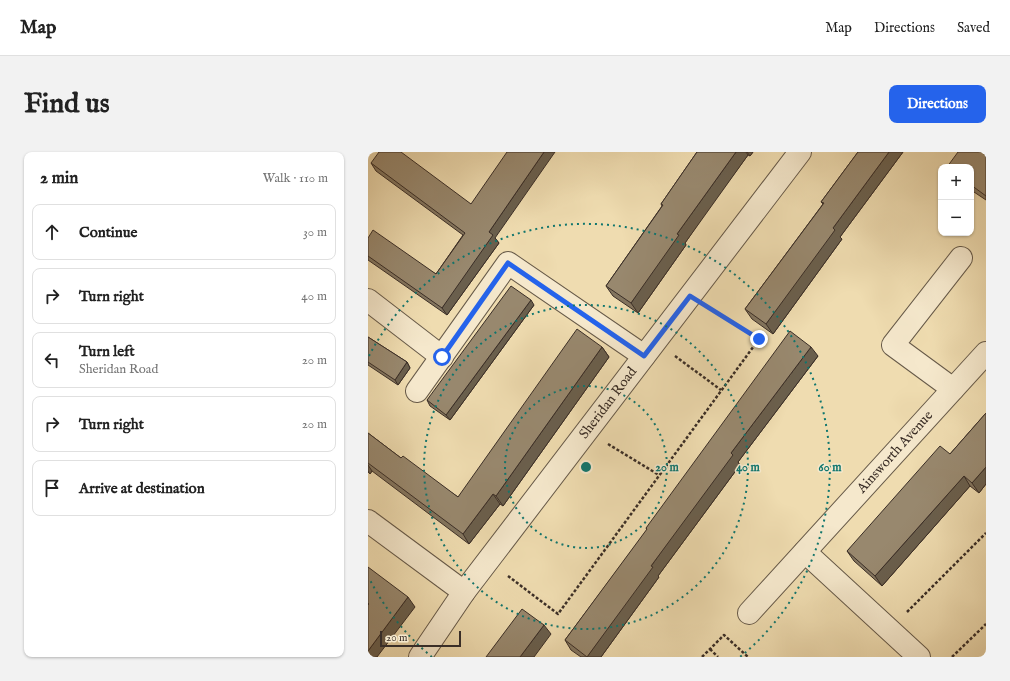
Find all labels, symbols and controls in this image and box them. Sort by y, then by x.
text: Map [20,16,56,40]
text: Map [825,19,852,37]
text: Directions [874,19,935,37]
text: Saved [957,19,990,37]
button: Directions [889,85,986,123]
text: Find us [24,87,110,122]
map controls [938,164,974,236]
button: + [938,164,974,200]
text: 2 min [40,168,78,189]
text: Walk · 110 m [263,170,328,187]
button: − [938,200,974,236]
icon: ahead [41,221,63,243]
text: Continue [79,223,137,242]
text: 30 m [303,224,327,241]
icon: right [41,285,63,307]
text: Turn right [79,287,144,306]
text: 40 m [301,288,327,305]
route end [750,330,768,348]
text: Turn left [79,342,135,361]
route start [433,348,451,366]
icon: left [41,349,63,371]
text: 20 m [302,352,327,369]
text: Sheridan Road [79,361,158,378]
street label: Sheridan Road [575,363,641,443]
street label: Ainsworth Avenue [852,406,937,498]
icon: right [41,413,63,435]
text: Turn right [79,415,144,434]
text: 20 m [302,416,327,433]
centre of rings [579,460,593,474]
text: 20 m [655,460,679,475]
text: 40 m [736,460,761,475]
text: 60 m [819,460,842,475]
icon: arrive [41,477,63,499]
text: Arrive at destination [79,479,205,498]
scale bar [380,629,461,648]
text: 20 m [386,631,407,645]

